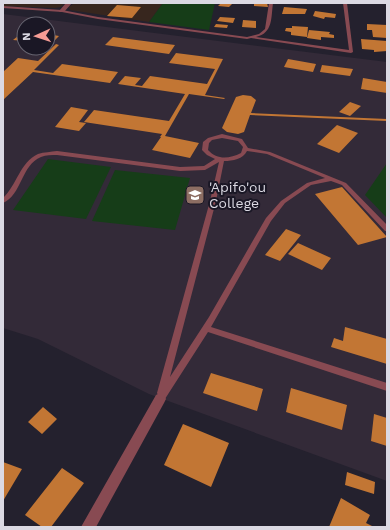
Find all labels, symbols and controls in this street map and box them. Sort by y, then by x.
north arrow [16,16,56,56]
text: N [20,32,33,41]
place label: 'Apifo'ou College [209,179,266,211]
school or university icon: 'Apifo'ou College [184,184,206,206]

